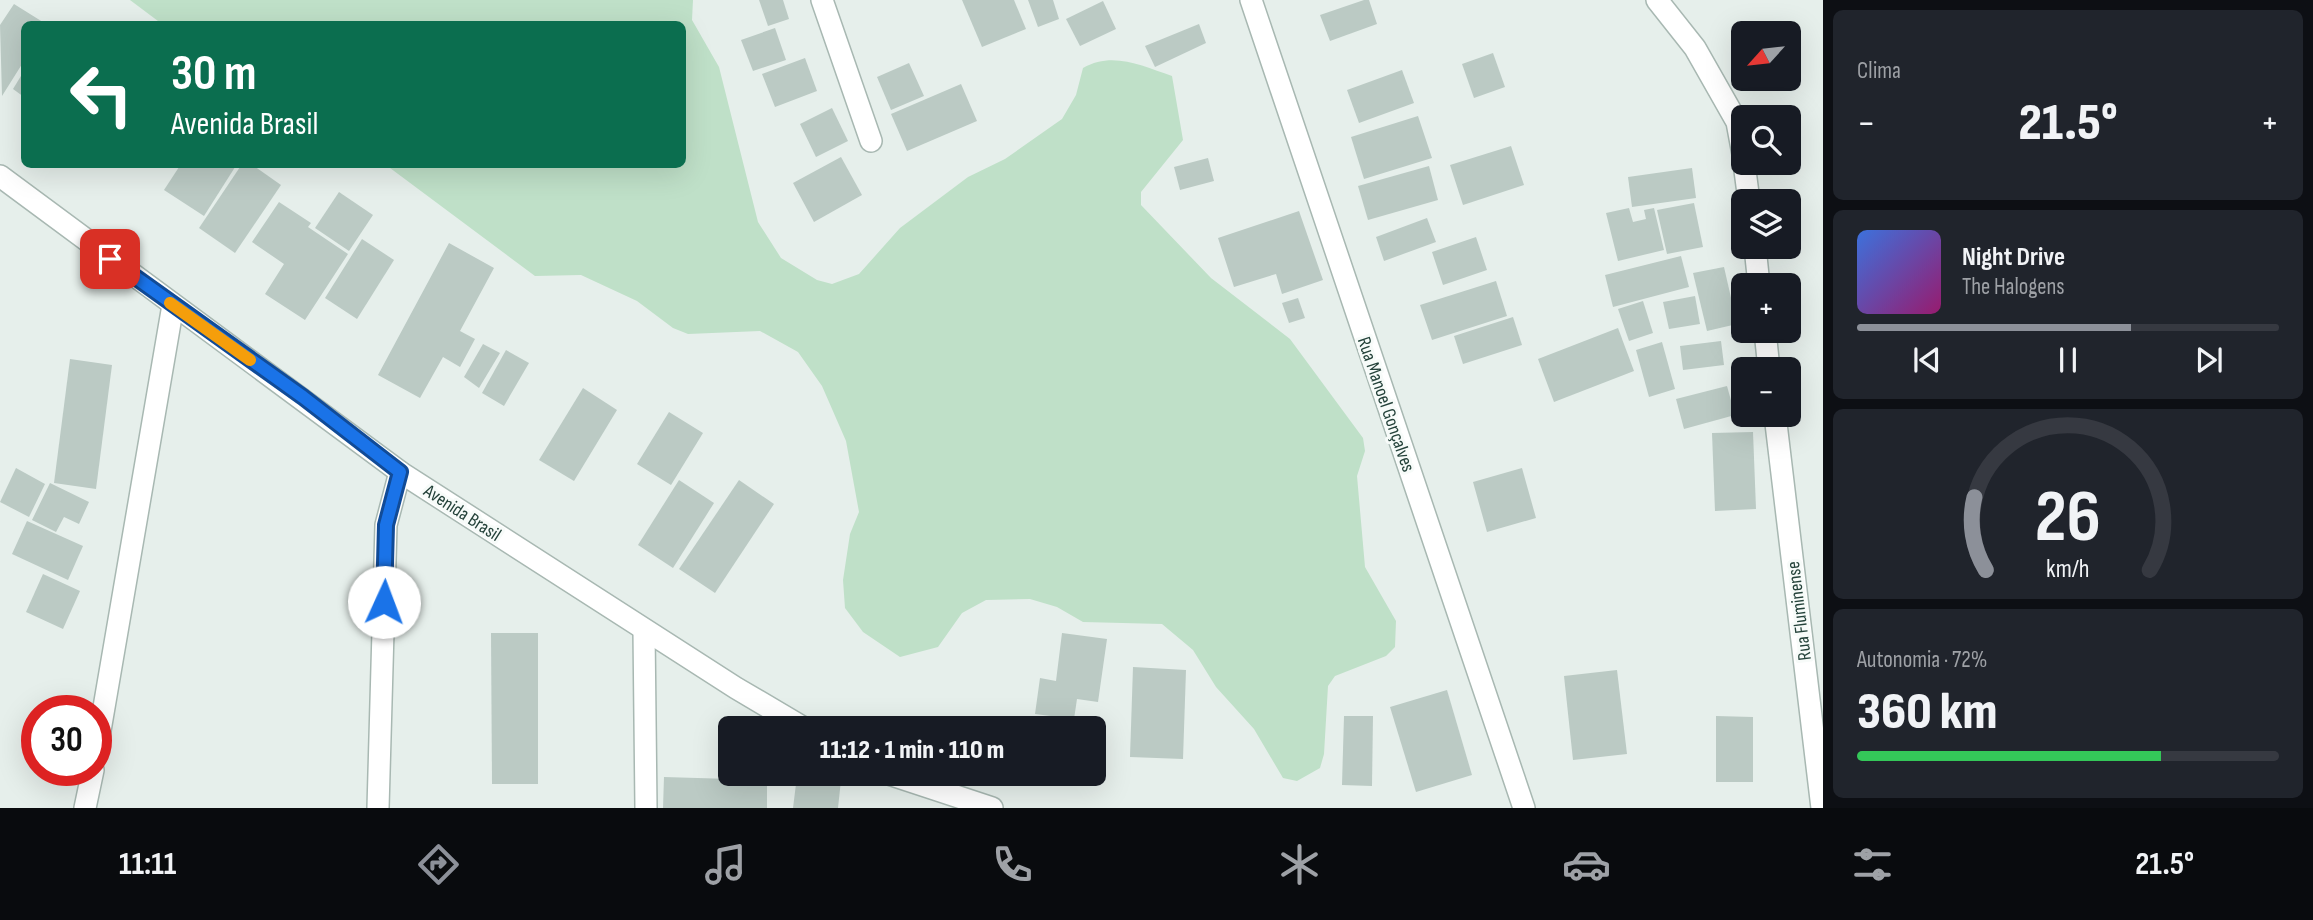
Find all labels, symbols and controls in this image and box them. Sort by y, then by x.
north arrow [1731,21,1801,91]
map controls [1731,21,1801,427]
text: 30 m [171,45,256,104]
icon: left [56,49,147,140]
text: Clima [1857,57,1901,85]
text: 21.5° [2018,92,2118,155]
text: − [1857,101,1876,146]
text: + [2260,101,2279,146]
text: Avenida Brasil [171,105,318,144]
button: search [1731,105,1801,175]
button: layers [1731,189,1801,259]
pin [80,229,140,289]
icon: arrive [91,240,129,278]
text: Night Drive [1962,242,2065,273]
button: + [1731,273,1801,343]
text: The Halogens [1962,273,2065,301]
street label: Rua Manoel Gonçalves [1352,334,1420,475]
icon: previous [1908,341,1946,379]
icon: pause [2049,341,2087,379]
icon: next [2190,341,2228,379]
button: − [1731,357,1801,427]
text: 26 [2035,474,2101,562]
street label: Avenida Brasil [418,479,505,547]
text: km/h [2046,554,2090,585]
street label: Rua Fluminense [1782,560,1817,662]
position arrow [347,565,421,639]
text: Autonomia · 72% [1857,646,1987,674]
text: 360 km [1857,681,1998,744]
speed limit sign: 30 [21,695,112,786]
text: 11:12 · 1 min · 110 m [820,735,1004,766]
icon: directions [414,840,463,889]
icon: music [701,840,750,889]
icon: phone [988,840,1037,889]
icon: climate [1275,840,1324,889]
icon: car [1562,840,1611,889]
icon: filters [1848,840,1897,889]
text: 11:11 [119,845,176,884]
text: 21.5° [2135,845,2194,884]

